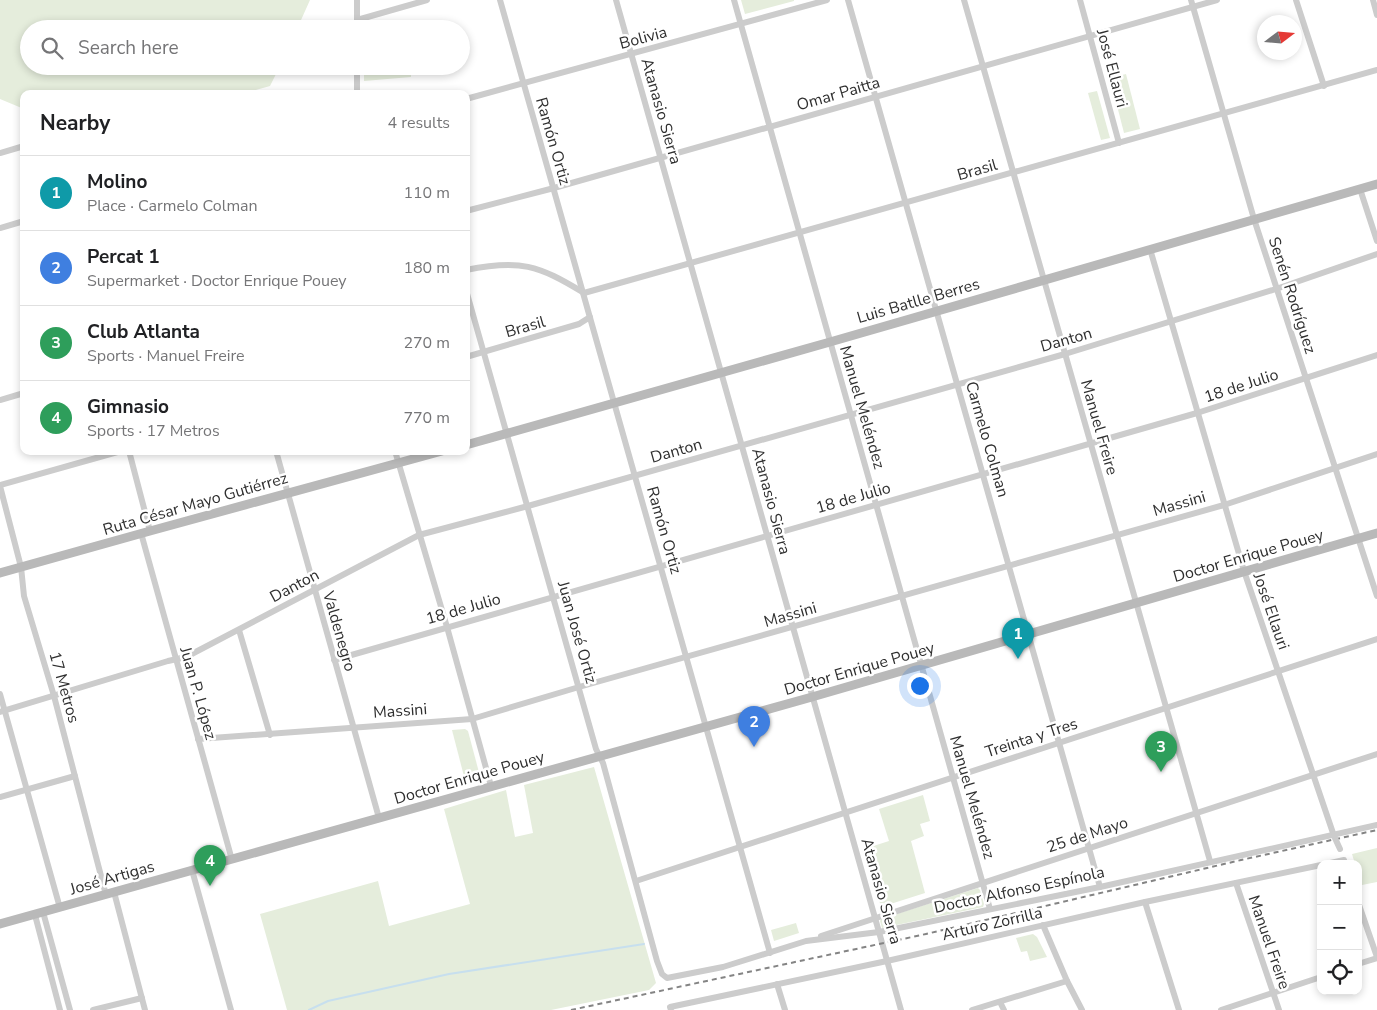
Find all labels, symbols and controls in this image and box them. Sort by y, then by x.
north arrow [1257,15,1302,60]
search box [20,20,470,75]
street label: Bolivia [617,21,670,55]
street label: José Ellauri [1091,26,1133,110]
icon: search [38,34,66,62]
text: Search here [78,35,179,61]
street label: Atanasio Sierra [635,56,687,167]
street label: Omar Paitta [794,72,882,116]
street label: Ramón Ortiz [530,95,576,188]
text: Nearby [40,109,110,137]
text: 4 results [388,112,450,134]
street label: Brasil [954,154,1000,186]
text: Molino [87,169,147,195]
text: 1 [51,182,61,204]
text: 110 m [403,182,450,204]
text: Place · Carmelo Colman [87,195,258,217]
street label: Senén Rodríguez [1263,234,1321,357]
text: Percat 1 [87,244,160,270]
text: 2 [51,257,61,279]
text: 180 m [403,257,450,279]
text: Supermarket · Doctor Enrique Pouey [87,270,347,292]
street label: Luis Batlle Berres [854,273,982,329]
street label: Brasil [502,311,548,343]
text: Club Atlanta [87,319,200,345]
street label: Danton [1038,322,1095,358]
text: 3 [51,332,61,354]
text: 270 m [403,332,450,354]
street label: Manuel Meléndez [834,343,890,471]
text: Sports · Manuel Freire [87,345,245,367]
street label: 18 de Julio [1201,364,1281,408]
street label: Manuel Freire [1075,377,1123,477]
street label: Carmelo Colman [960,379,1014,500]
text: Gimnasio [87,394,169,420]
text: 4 [51,407,61,429]
text: 770 m [403,407,450,429]
text: Sports · 17 Metros [87,420,220,442]
street label: Danton [648,433,705,469]
street label: Atanasio Sierra [746,446,796,557]
street label: Ruta César Mayo Gutiérrez [100,467,290,541]
street label: 18 de Julio [813,477,893,519]
street label: Ramón Ortiz [641,484,687,577]
street label: Massini [1150,486,1208,522]
street label: Doctor Enrique Pouey [1171,524,1327,588]
street label: Danton [266,564,323,608]
street label: José Ellauri [1247,569,1294,653]
street label: Juan José Ortiz [552,578,602,686]
street label: Valdenegro [317,588,361,674]
street label: 18 de Julio [423,588,503,630]
street label: Massini [761,597,819,633]
pin: 1 [1002,618,1034,659]
street label: Doctor Enrique Pouey [782,637,938,701]
street label: Juan P. López [174,643,222,742]
street label: 17 Metros [43,649,85,726]
your location [907,673,933,699]
street label: Massini [372,698,428,724]
pin: 2 [738,706,770,747]
street label: Treinta y Tres [982,713,1080,763]
pin: 3 [1145,731,1177,772]
street label: Manuel Meléndez [944,733,1000,861]
street label: Doctor Enrique Pouey [392,746,548,810]
street label: 25 de Mayo [1044,811,1131,858]
street label: Atanasio Sierra [855,836,907,947]
pin: 4 [194,845,226,886]
street label: José Artigas [66,855,157,901]
map controls [1317,860,1362,995]
button: + [1317,860,1362,905]
street label: Doctor Alfonso Espínola [932,861,1106,919]
street label: Manuel Freire [1243,892,1295,992]
street label: Arturo Zorrilla [940,902,1045,946]
button: − [1317,905,1362,950]
button: locate [1317,950,1362,995]

